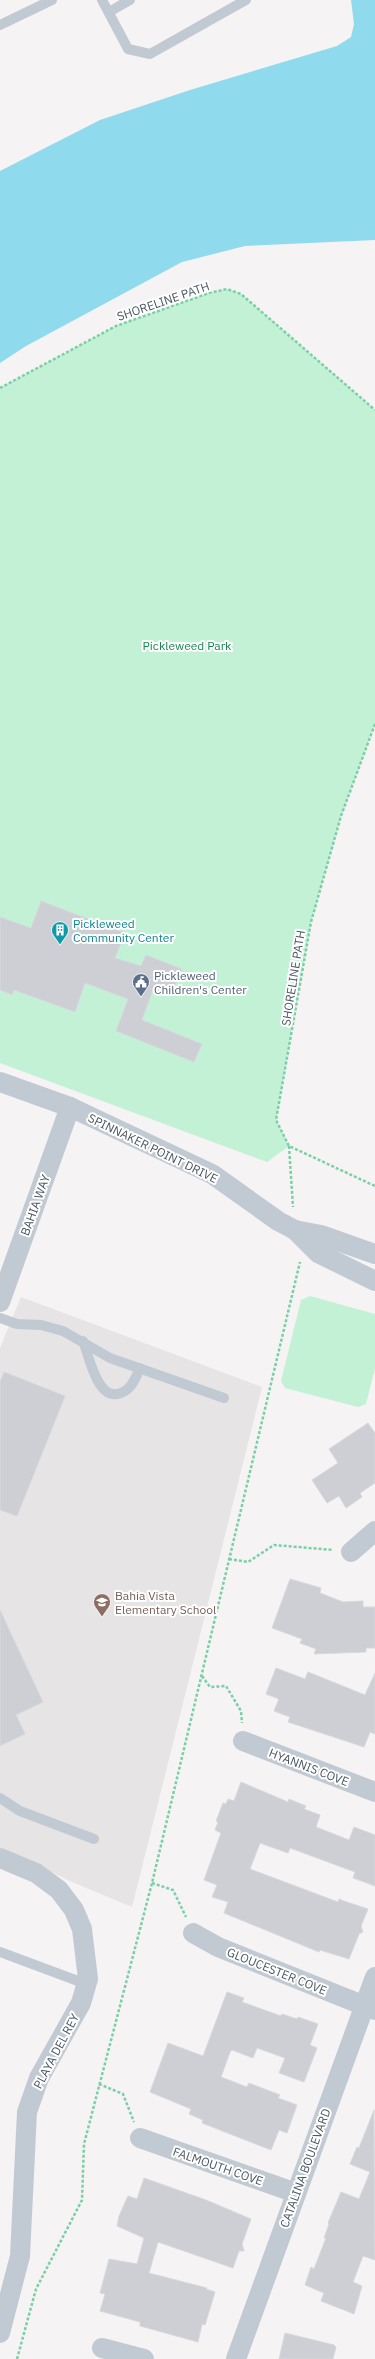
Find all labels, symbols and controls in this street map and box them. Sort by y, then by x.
street label: SHORELINE PATH [115,278,211,324]
park label: Pickleweed Park [143,638,232,653]
place label: Pickleweed Community Center [73,916,174,945]
building icon: Pickleweed Community Center [50,920,70,945]
street label: SHORELINE PATH [278,929,308,1027]
place label: Pickleweed Children's Center [154,968,247,997]
public building icon: Pickleweed Children's Center [131,972,151,997]
street label: SPINNAKER POINT DRIVE [86,1110,220,1186]
street label: BAHIA WAY [17,1172,53,1238]
place label: Bahia Vista Elementary School [115,1588,216,1617]
school or university icon: Bahia Vista Elementary School [92,1592,112,1617]
street label: HYANNIS COVE [267,1745,351,1789]
street label: GLOUCESTER COVE [225,1944,329,1998]
street label: PLAYA DEL REY [30,2011,82,2091]
street label: CATALINA BOULEVARD [276,2106,334,2230]
street label: FALMOUTH COVE [171,2144,265,2188]

